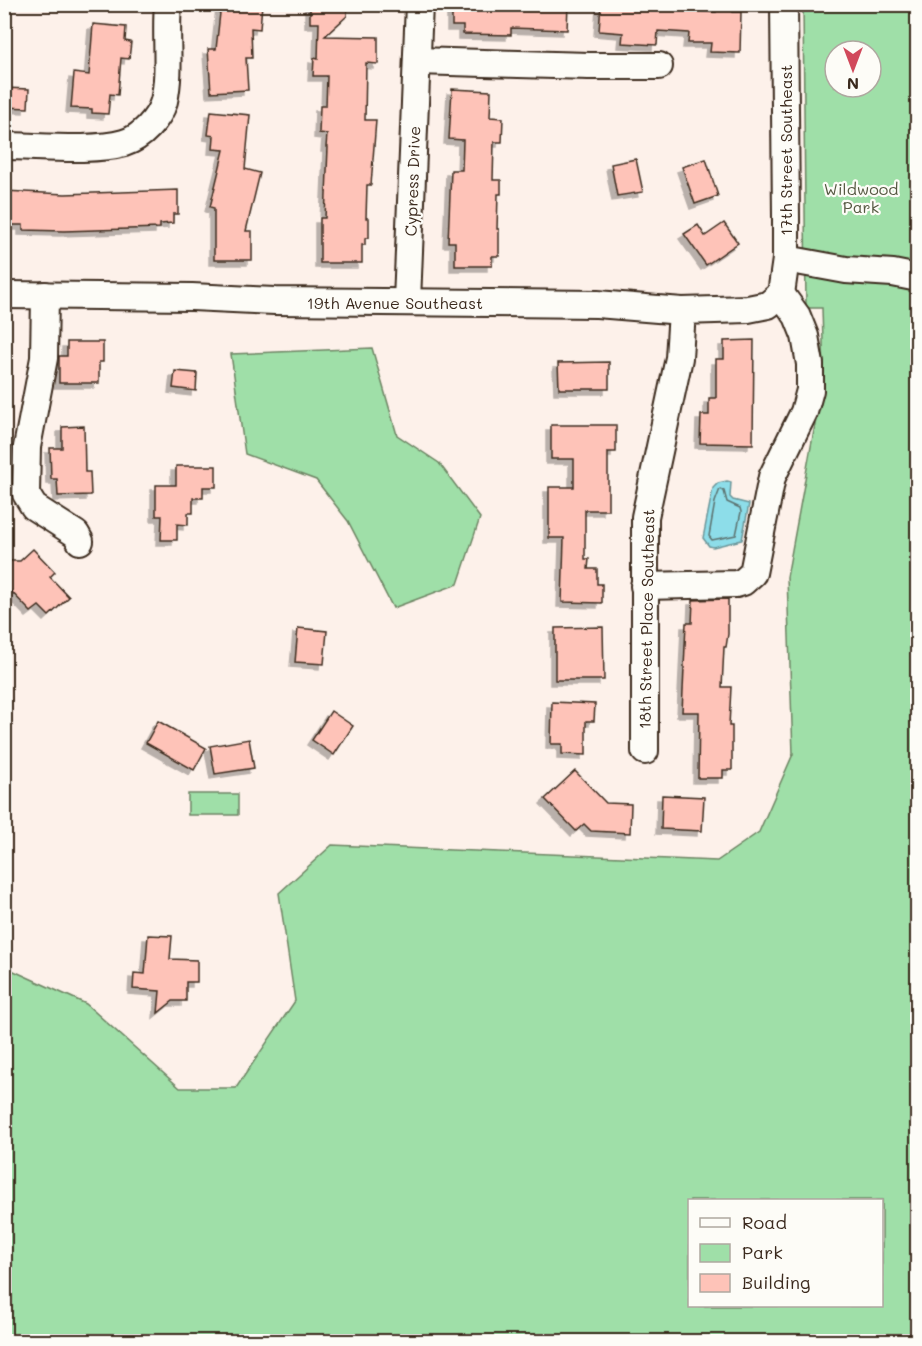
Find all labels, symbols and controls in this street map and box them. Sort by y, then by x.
north arrow [823,39,883,99]
street label: 17th Street Southeast [775,64,796,236]
text: N [847,74,859,95]
street label: Cypress Drive [400,125,424,237]
park label: Wildwood Park [824,178,898,217]
street label: 19th Avenue Southeast [307,292,483,313]
street label: 18th Street Place Southeast [634,509,658,729]
legend [688,1199,883,1307]
text: Road [742,1210,787,1234]
text: Park [742,1240,783,1264]
text: Building [742,1270,810,1294]

